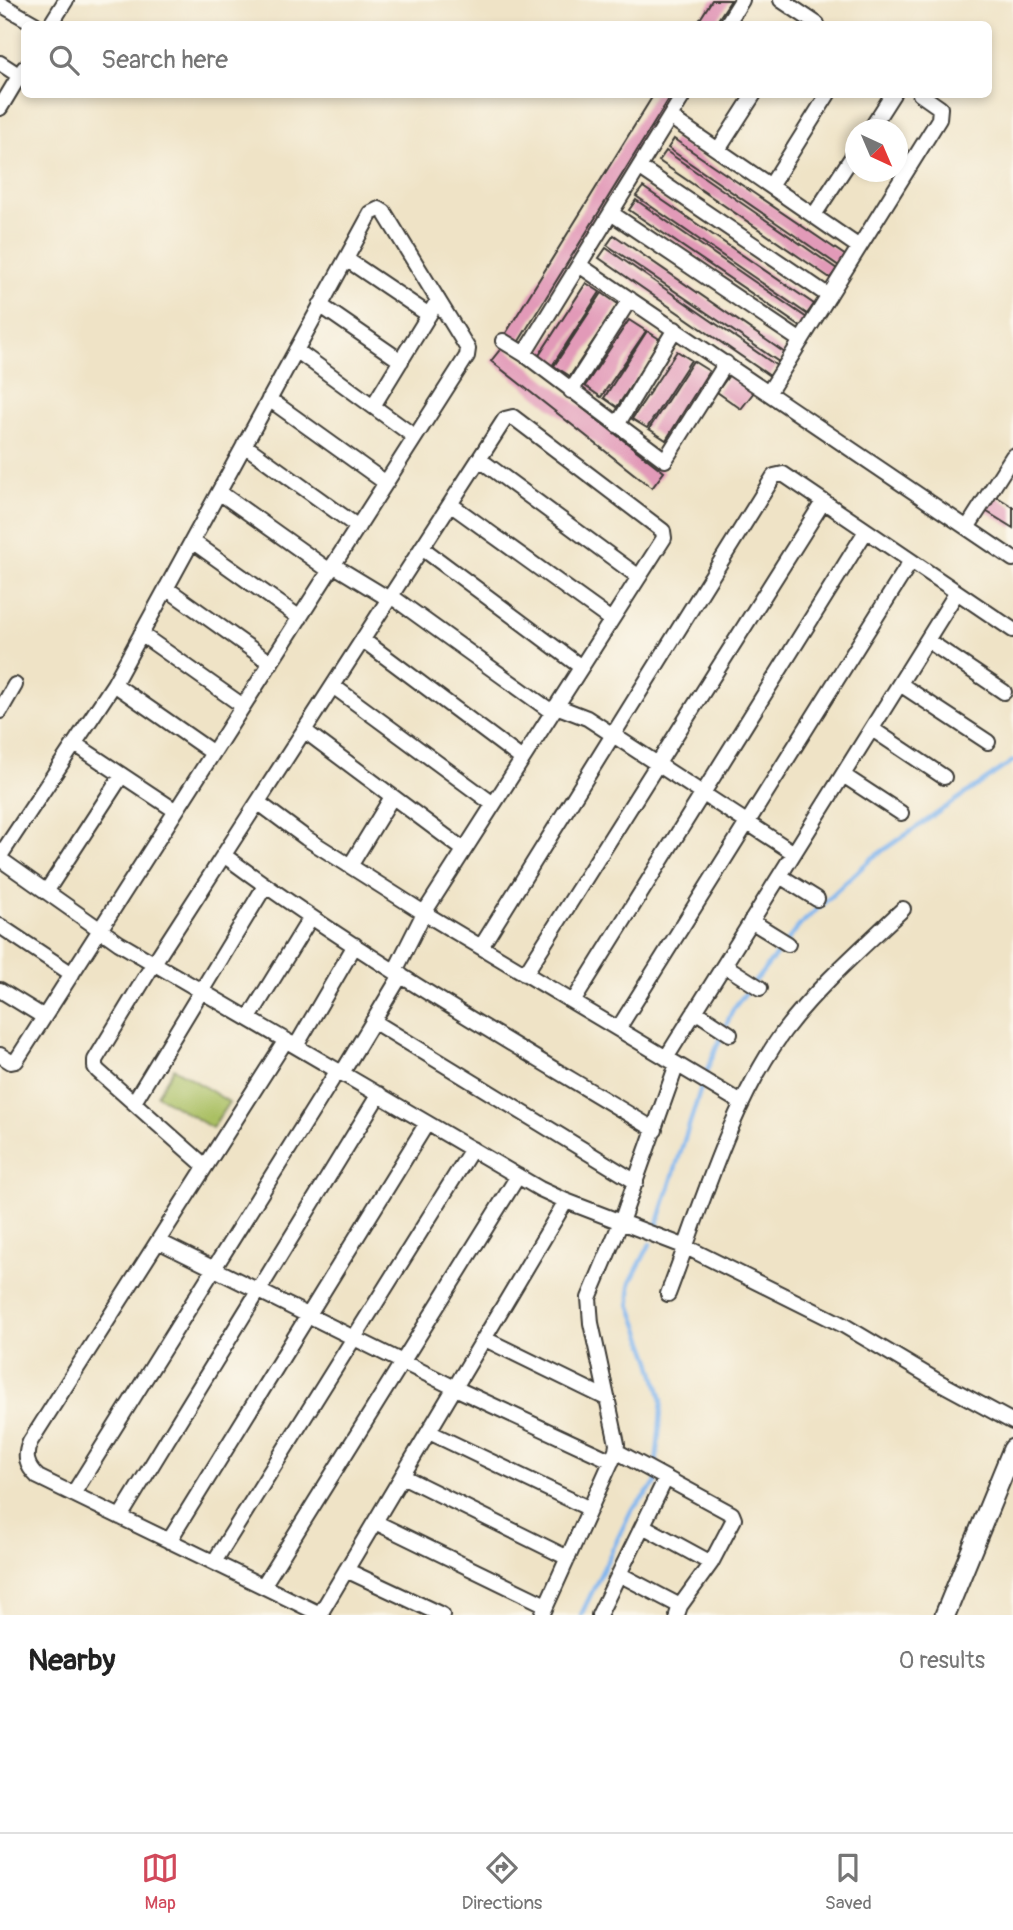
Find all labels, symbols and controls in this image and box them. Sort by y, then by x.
search box [21,21,992,98]
icon: search [45,41,83,79]
text: Search here [101,44,228,76]
north arrow [845,119,908,182]
text: Nearby [28,1642,115,1679]
text: 0 results [899,1646,985,1675]
tab: Map [141,1849,179,1915]
tab: Directions [462,1849,542,1915]
tab: Saved [825,1849,872,1915]

